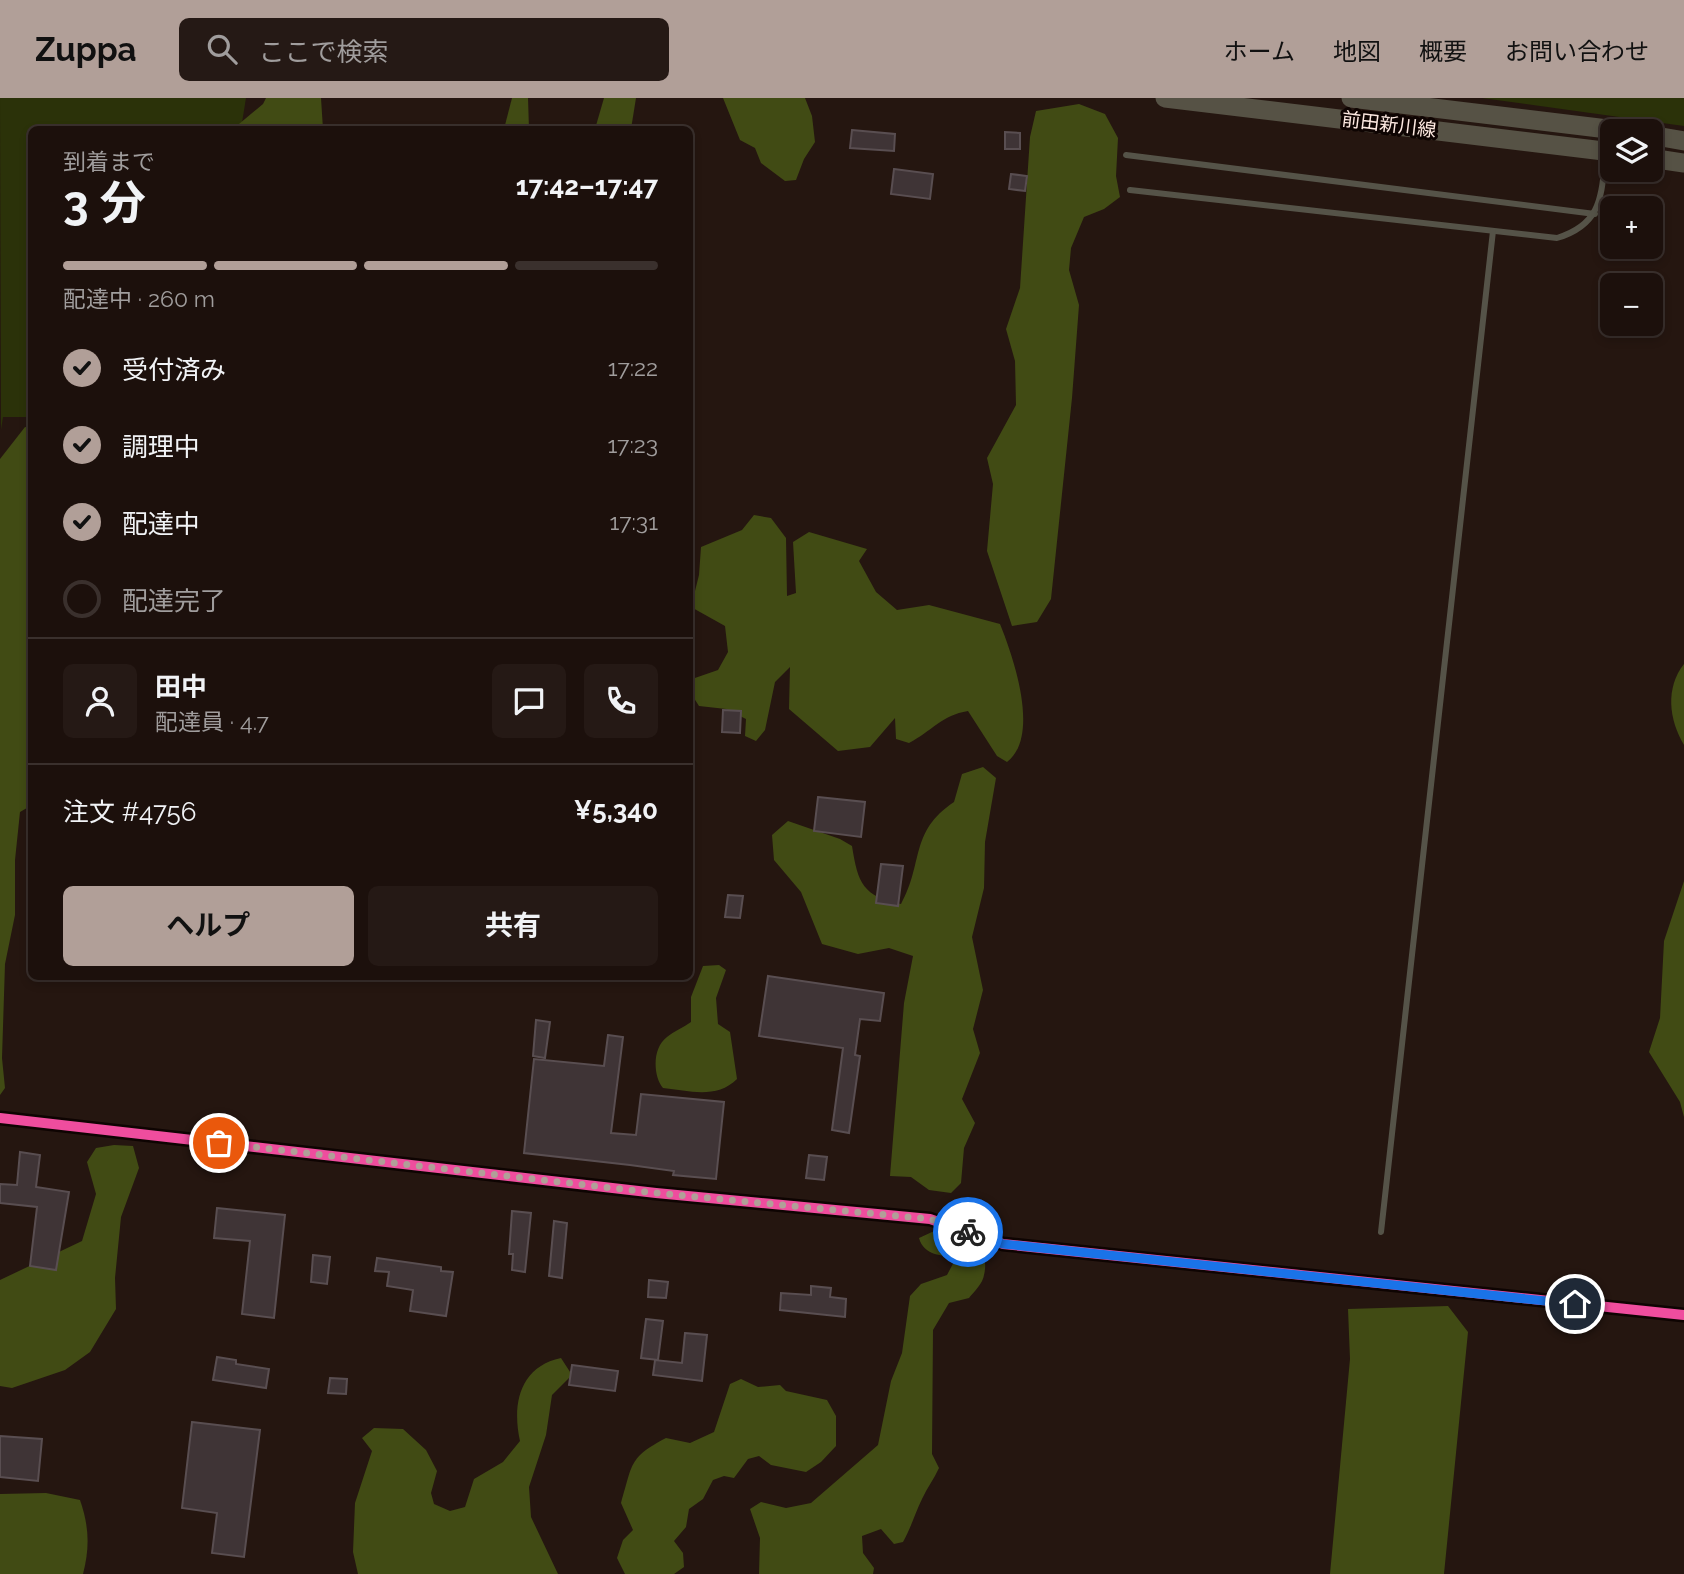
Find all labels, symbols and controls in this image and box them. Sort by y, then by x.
search box [179,18,669,81]
text: Zuppa [35,30,137,69]
icon: search [203,30,241,68]
text: ここで検索 [259,37,389,67]
text: ホーム [1224,37,1295,66]
text: 地図 [1333,37,1381,66]
text: 概要 [1419,37,1467,66]
text: お問い合わせ [1505,37,1649,66]
street label: 前田新川線 [1341,107,1437,141]
map controls [1600,119,1663,336]
button: layers [1600,119,1663,182]
text: 到着まで [63,148,155,175]
text: 17:42–17:47 [516,171,658,201]
text: 3 分 [63,176,146,230]
button: + [1600,196,1663,259]
button: − [1600,273,1663,336]
text: 配達中 · 260 m [63,285,215,312]
icon: check [63,349,101,387]
text: 17:22 [608,354,658,381]
text: 受付済み [122,355,226,385]
icon: check [63,426,101,464]
text: 17:23 [607,431,658,458]
text: 調理中 [122,432,200,462]
icon: check [63,503,101,541]
text: 17:31 [610,508,658,535]
text: 配達中 [122,509,200,539]
text: 配達完了 [122,586,226,616]
button: person [63,664,137,738]
button: chat [492,664,566,738]
button: phone [584,664,658,738]
text: 田中 [155,672,207,702]
text: 配達員 · 4.7 [155,708,269,735]
text: ¥5,340 [574,795,658,825]
text: 注文 #4756 [63,797,196,827]
button: ヘルプ [63,886,354,966]
button: 共有 [368,886,658,966]
pin [189,1113,249,1173]
icon: bag [200,1124,238,1162]
courier [933,1197,1003,1267]
icon: bike [949,1213,987,1251]
pin [1545,1274,1605,1334]
icon: home [1556,1285,1594,1323]

